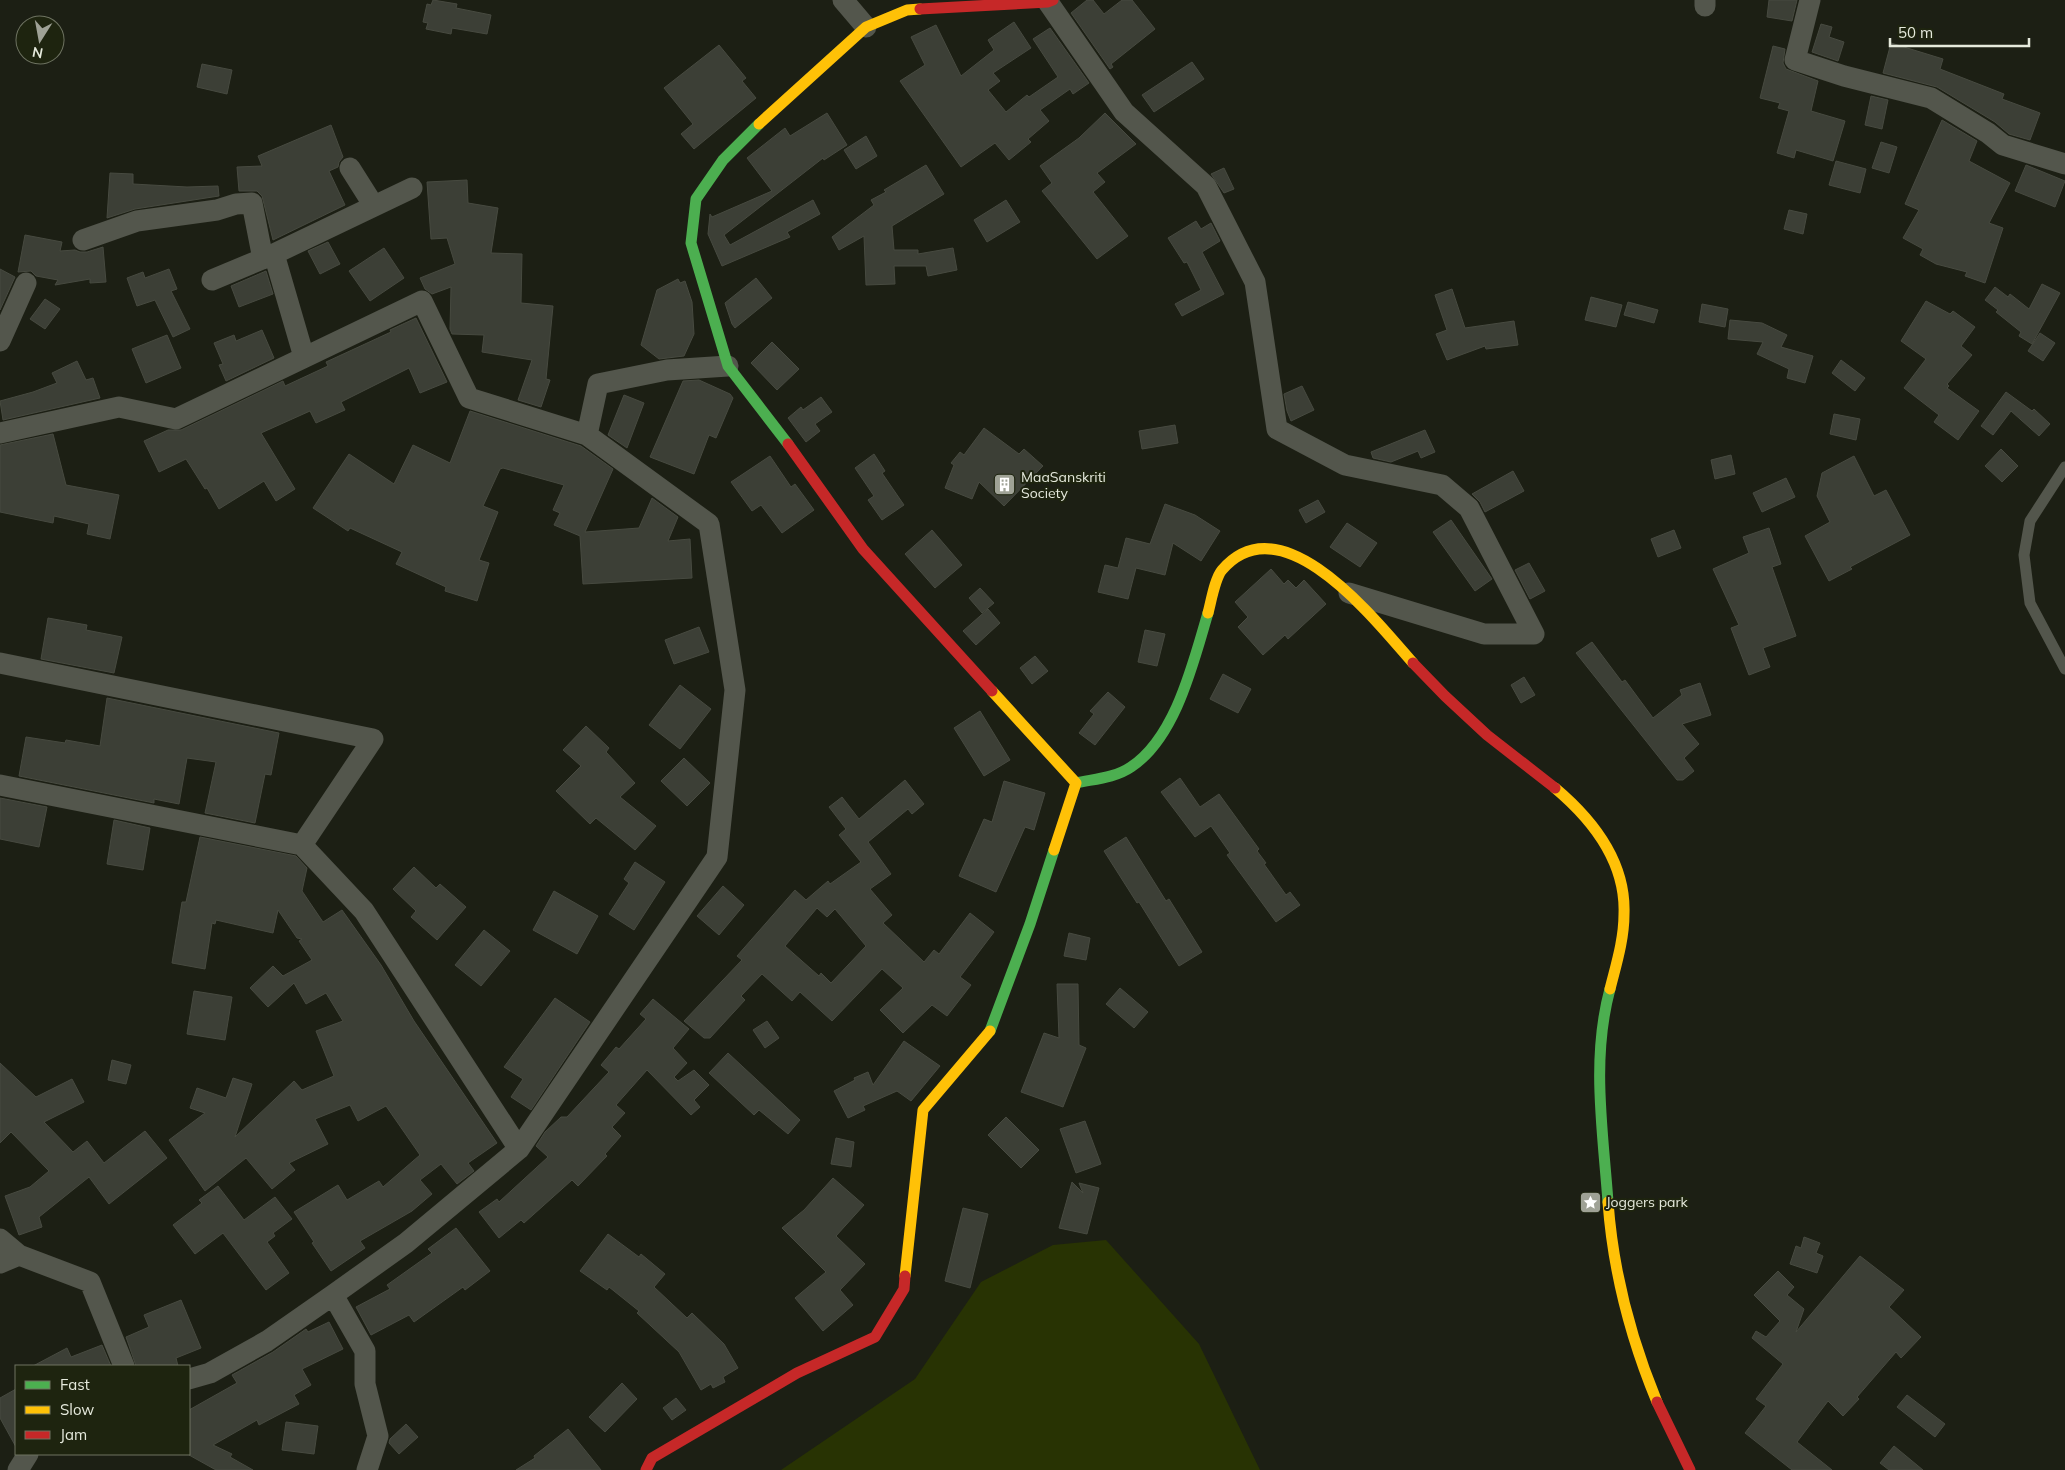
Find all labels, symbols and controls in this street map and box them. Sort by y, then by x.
north arrow [15,15,65,65]
scale bar [1890,15,2029,47]
text: 50 m [1898,23,1933,42]
text: N [31,43,44,63]
place label: MaaSanskriti Society [1021,468,1106,502]
building icon: MaaSanskriti Society [993,473,1017,497]
place icon: Joggers park [1578,1190,1602,1214]
place label: Joggers park [1606,1193,1689,1211]
legend [15,1365,190,1455]
text: Fast [60,1375,90,1394]
text: Slow [60,1400,94,1419]
text: Jam [60,1425,87,1444]

